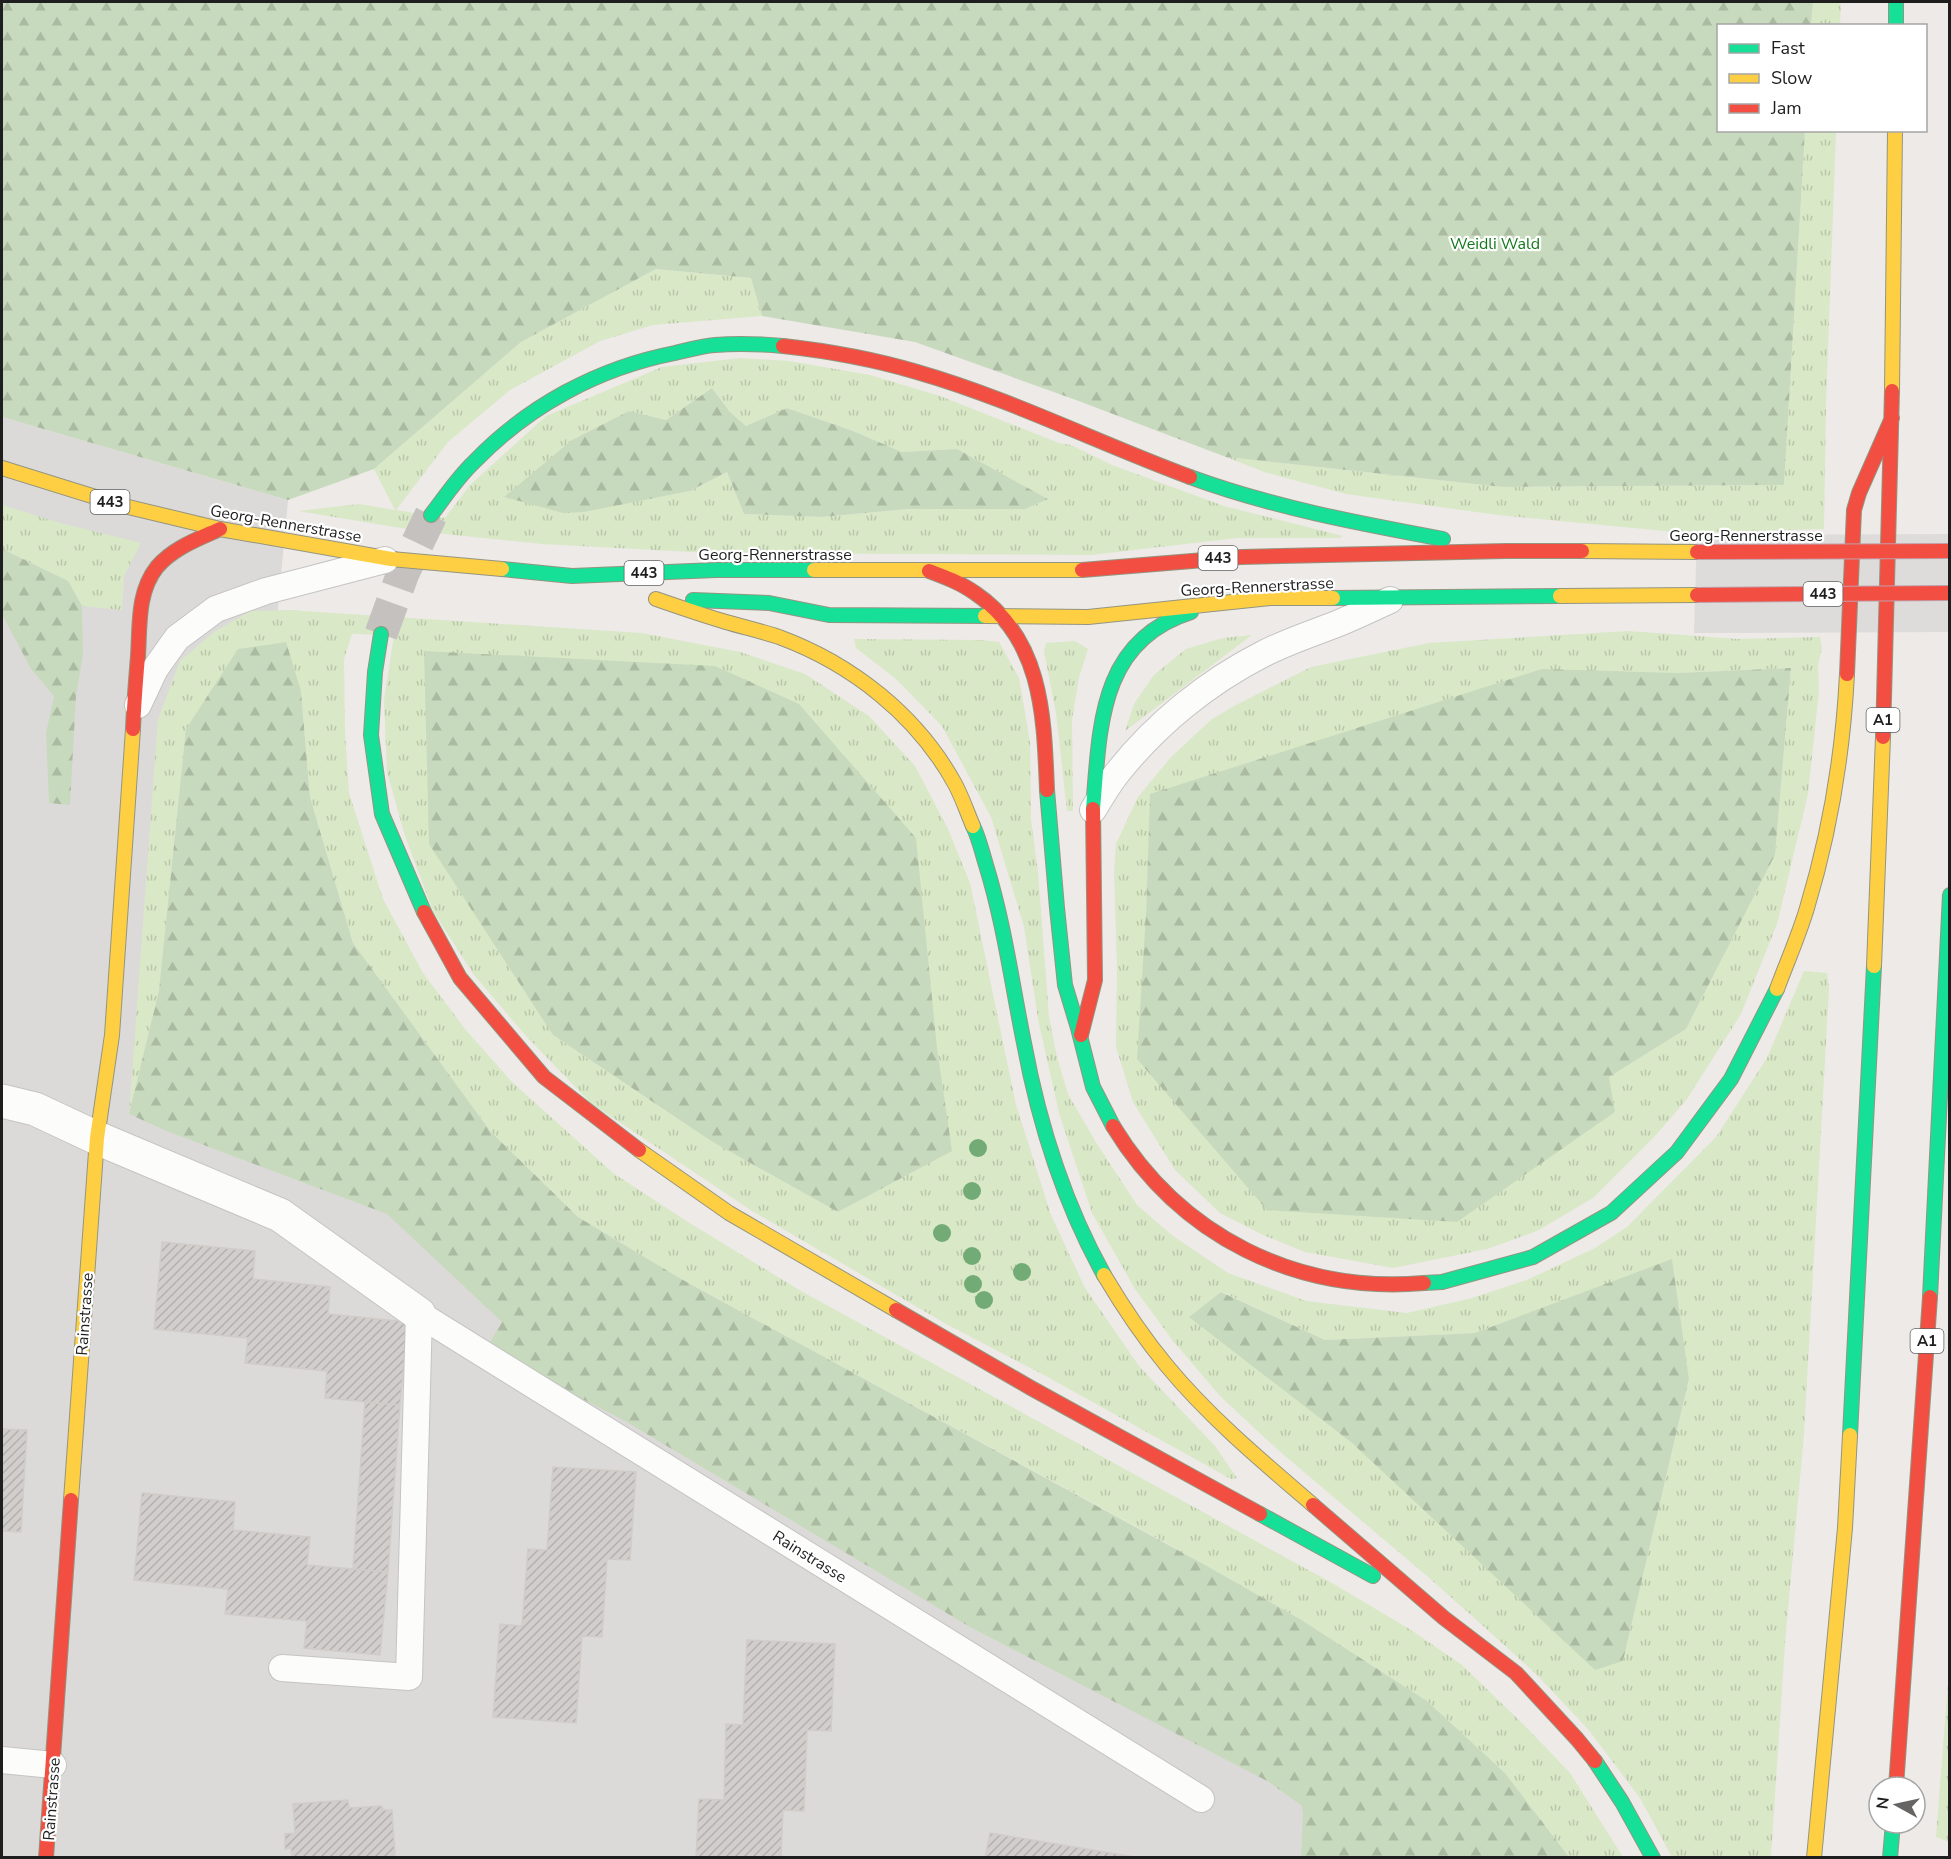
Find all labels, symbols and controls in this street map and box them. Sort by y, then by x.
legend [1717,24,1927,132]
text: Fast [1771,36,1806,60]
text: Slow [1771,66,1812,90]
text: Jam [1770,96,1802,120]
park label: Weidli Wald [1450,233,1540,255]
road number: 443 [90,490,130,514]
street label: Georg-Rennerstrasse [208,500,363,548]
street label: Georg-Rennerstrasse [1669,525,1823,547]
street label: Georg-Rennerstrasse [698,544,852,566]
road number: 443 [1198,546,1238,570]
road number: 443 [624,561,664,585]
street label: Georg-Rennerstrasse [1180,572,1334,602]
road number: 443 [1804,582,1842,606]
road number: A1 [1866,708,1900,732]
street label: Rainstrasse [71,1272,99,1356]
road number: A1 [1910,1329,1944,1353]
street label: Rainstrasse [768,1525,851,1588]
street label: Rainstrasse [38,1757,66,1841]
north arrow [1867,1775,1927,1835]
text: N [1871,1796,1895,1811]

